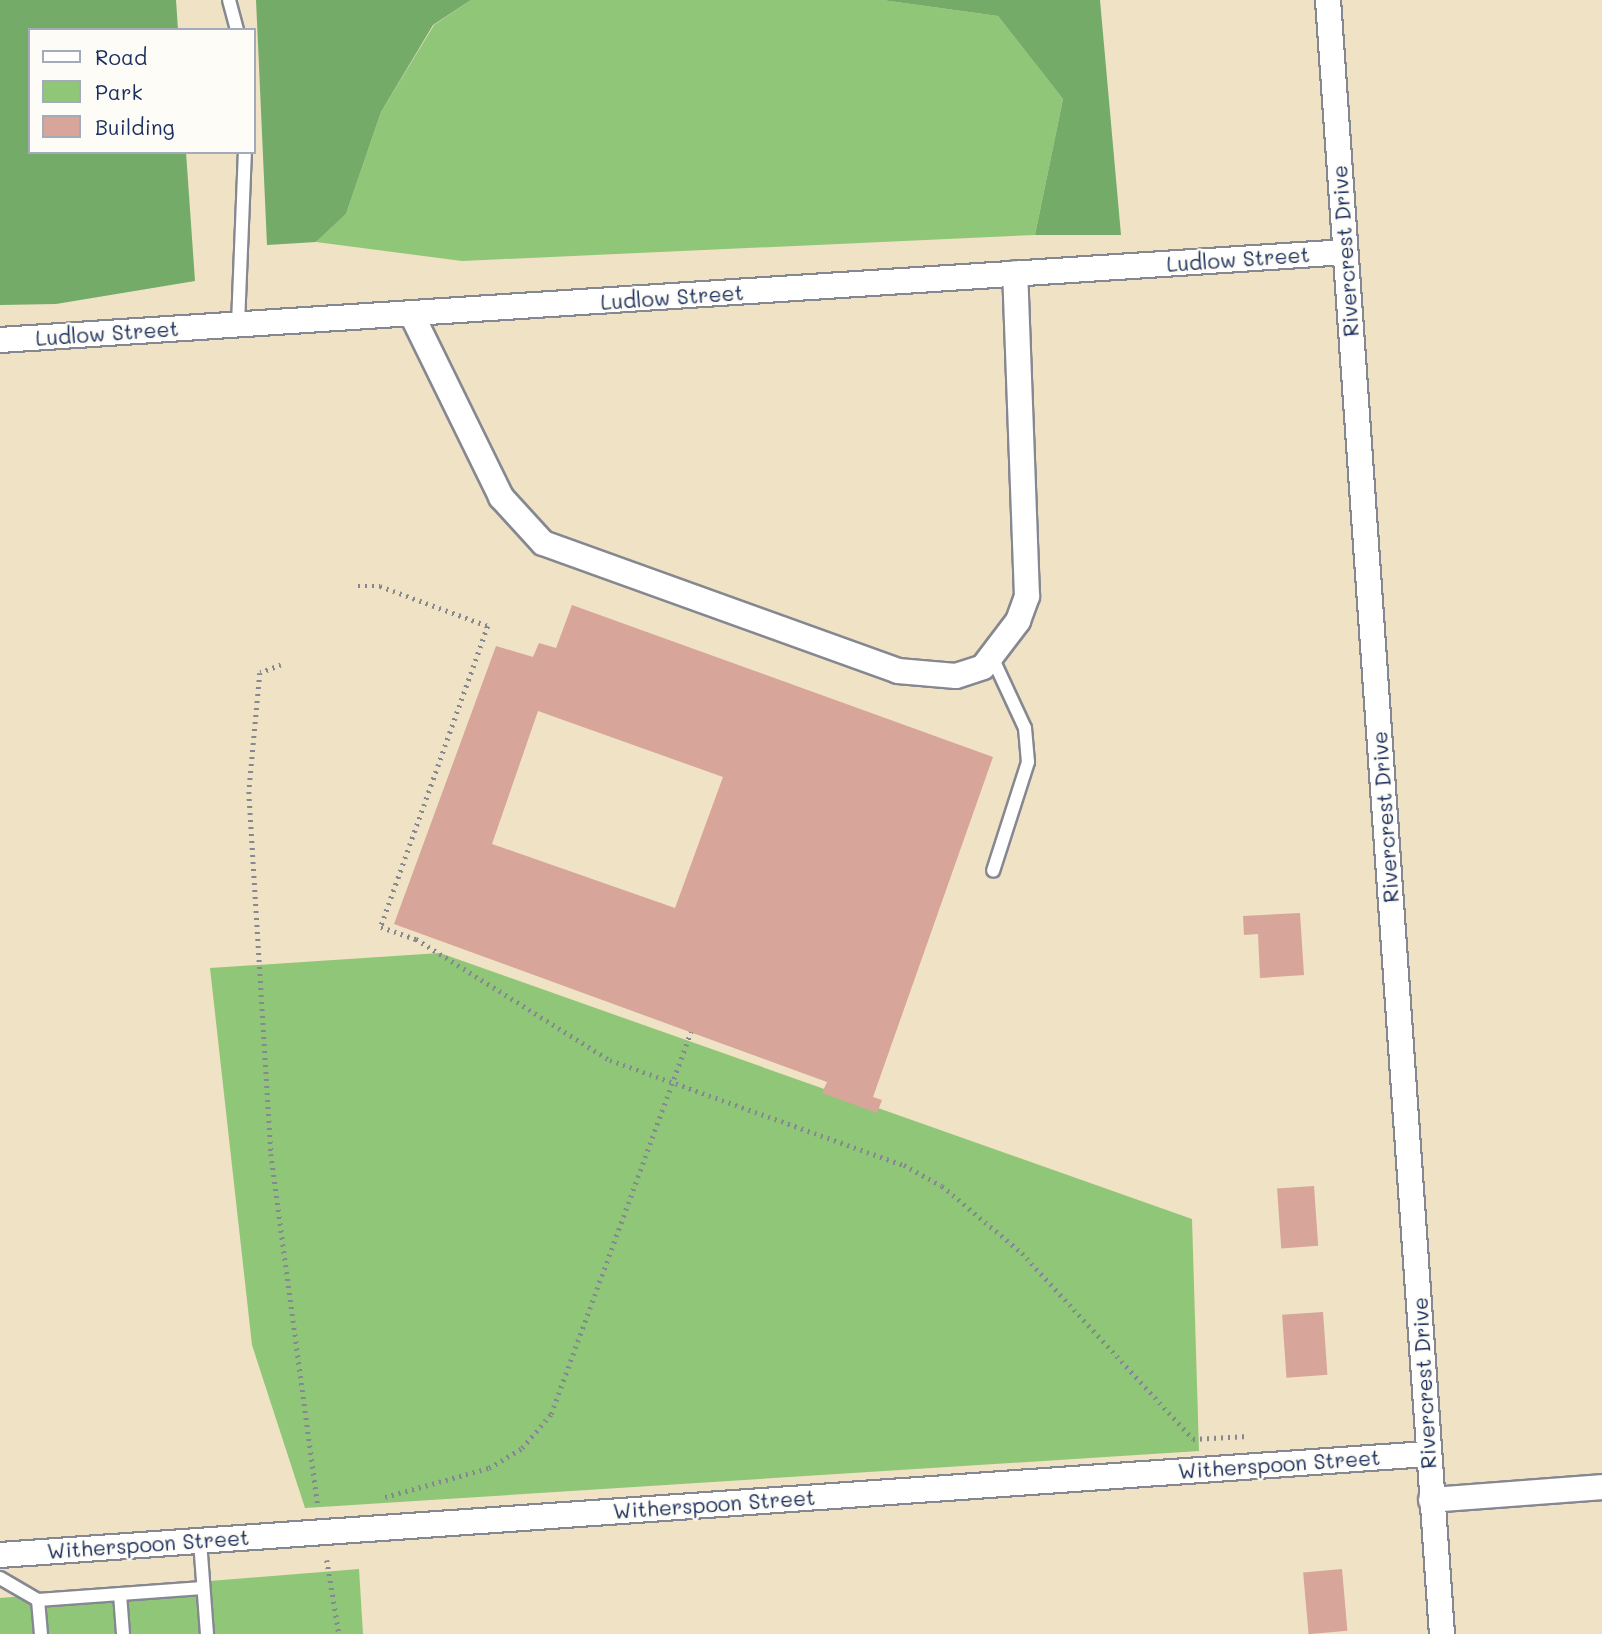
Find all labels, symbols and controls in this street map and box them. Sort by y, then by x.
legend [28,28,256,154]
text: Road [95,43,147,70]
text: Park [95,78,143,105]
text: Building [95,113,175,140]
street label: Rivercrest Drive [1326,164,1364,338]
street label: Ludlow Street [1166,241,1310,277]
street label: Ludlow Street [600,279,744,315]
street label: Ludlow Street [35,315,179,351]
street label: Rivercrest Drive [1366,730,1404,904]
street label: Rivercrest Drive [1407,1296,1441,1470]
street label: Witherspoon Street [1177,1444,1381,1484]
street label: Witherspoon Street [612,1484,816,1524]
street label: Witherspoon Street [46,1524,250,1564]

